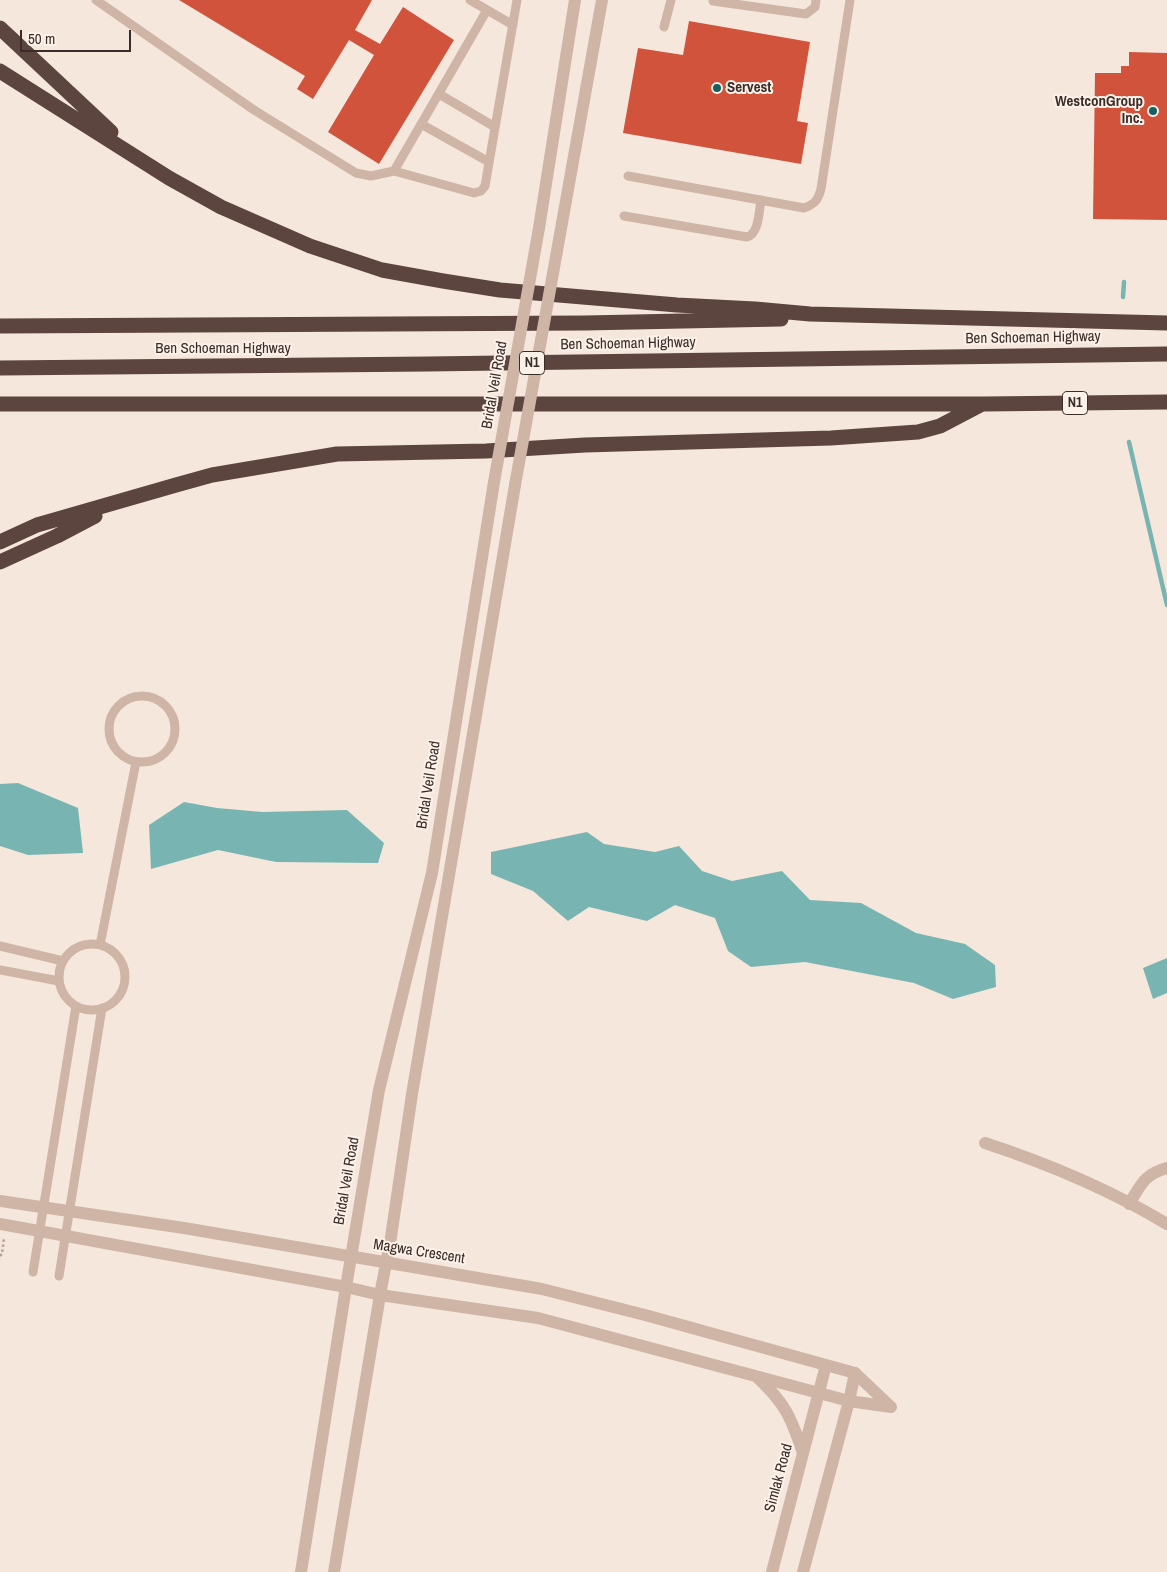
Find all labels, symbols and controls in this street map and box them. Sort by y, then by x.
scale bar [22,20,134,52]
text: 50 m [28,28,55,49]
place label: Servest [727,79,771,97]
marker: Servest [711,82,723,94]
place label: WestconGroup Inc. [1055,93,1143,128]
marker: WestconGroup Inc. [1147,105,1159,117]
street label: Ben Schoeman Highway [965,328,1101,348]
street label: Ben Schoeman Highway [560,334,696,354]
street label: Ben Schoeman Highway [155,340,291,358]
street label: Bridal Veil Road [478,340,512,430]
road number: N1 [520,352,544,374]
road number: N1 [1062,392,1088,414]
street label: Bridal Veil Road [413,740,445,830]
street label: Bridal Veil Road [330,1136,364,1226]
street label: Magwa Crescent [372,1236,466,1268]
street label: Simlak Road [761,1442,797,1514]

